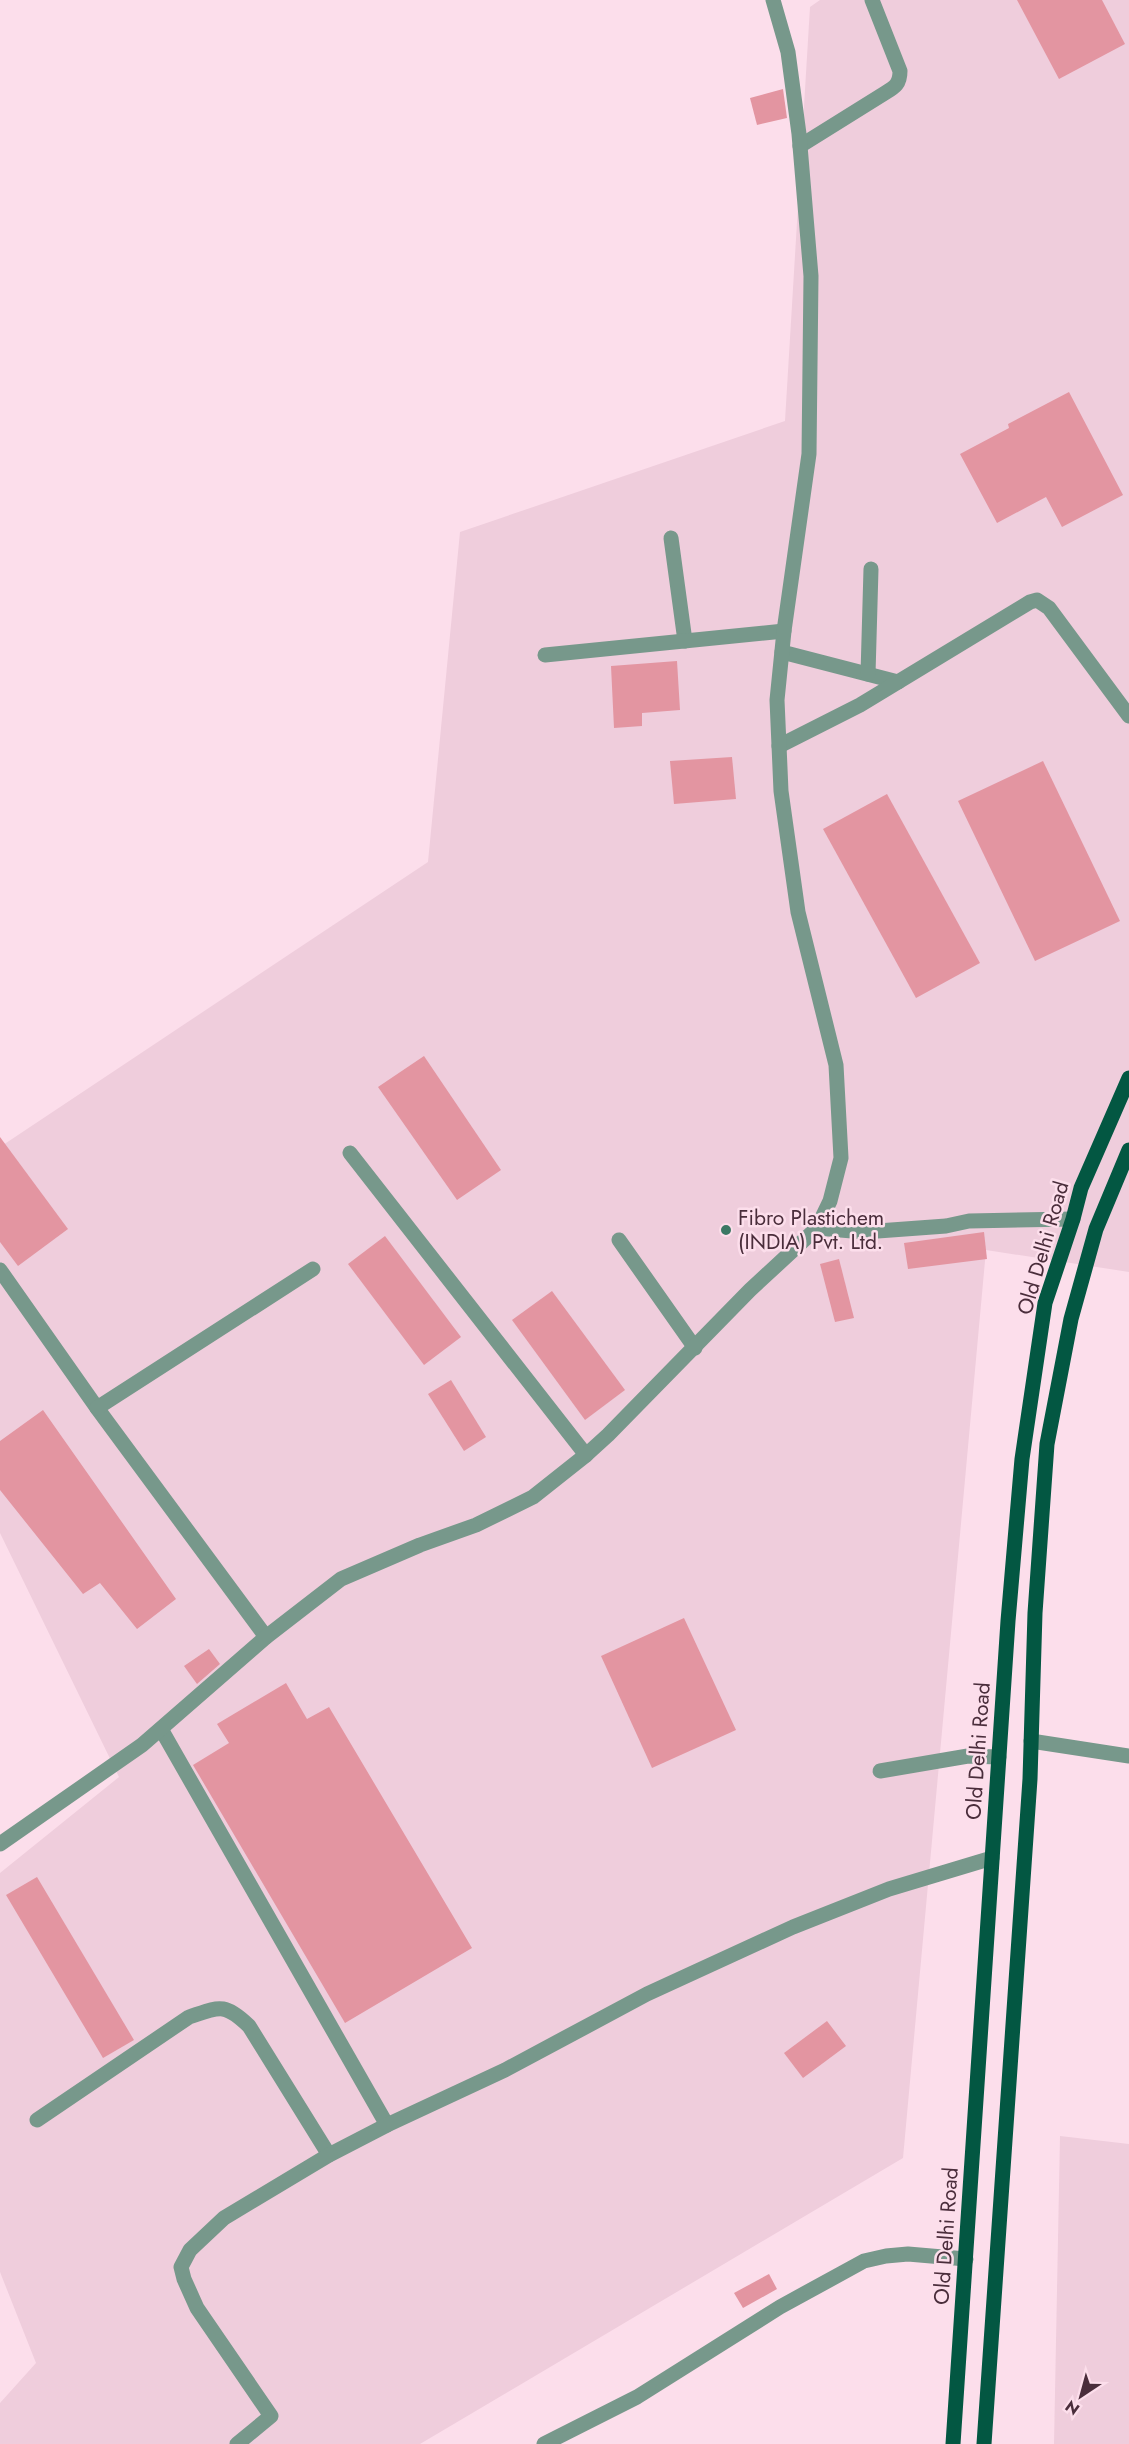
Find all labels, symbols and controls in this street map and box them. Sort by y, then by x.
street label: Old Delhi Road [1010,1178,1076,1318]
place label: Fibro Plastichem (INDIA) Pvt. Ltd. [738,1203,884,1257]
marker: Fibro Plastichem (INDIA) Pvt. Ltd. [719,1223,733,1237]
street label: Old Delhi Road [958,1681,998,1821]
street label: Old Delhi Road [926,2166,966,2306]
north arrow [1051,2366,1111,2426]
text: N [1061,2395,1084,2421]

